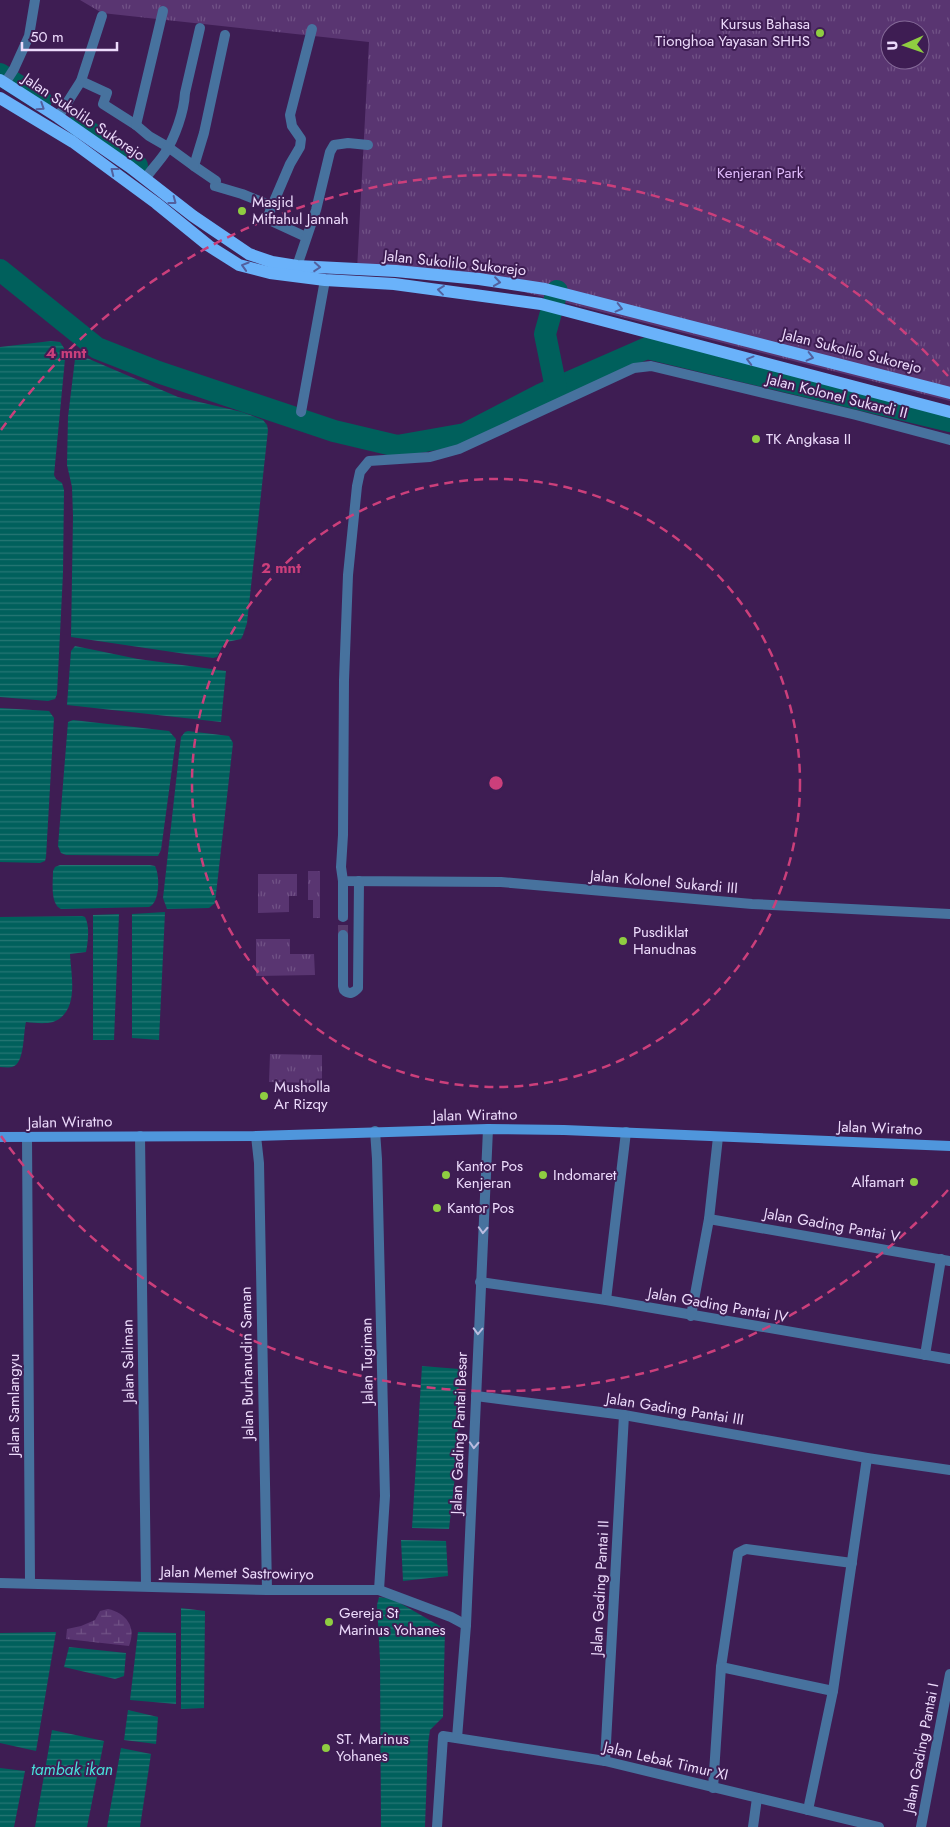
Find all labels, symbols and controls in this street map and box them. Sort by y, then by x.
place label: Kursus Bahasa Tionghoa Yayasan SHHS [655,13,810,52]
scale bar [22,20,118,52]
north arrow [880,20,930,70]
text: 50 m [30,26,64,48]
marker: Kursus Bahasa Tionghoa Yayasan SHHS [814,27,826,39]
text: U [882,40,902,51]
street label: Jalan Sukolilo Sukorejo [17,67,150,166]
one-way arrow [36,100,45,110]
park label: Kenjeran Park [717,162,804,184]
one-way arrow [111,169,120,177]
place label: Masjid Miftahul Jannah [252,191,349,230]
one-way arrow [167,195,177,204]
marker: Masjid Miftahul Jannah [236,205,248,217]
street label: Jalan Sukolilo Sukorejo [381,244,527,281]
one-way arrow [241,262,250,272]
one-way arrow [314,262,322,273]
one-way arrow [493,276,501,287]
one-way arrow [436,285,444,296]
one-way arrow [614,303,622,313]
street label: Jalan Sukolilo Sukorejo [778,323,924,379]
text: 4 mnt [46,342,87,364]
one-way arrow [805,351,814,362]
one-way arrow [746,355,755,366]
street label: Jalan Kolonel Sukardi II [762,367,910,424]
place label: TK Angkasa II [766,428,851,450]
marker: TK Angkasa II [750,433,762,445]
text: 2 mnt [261,557,301,579]
centre of rings [487,774,505,792]
street label: Jalan Kolonel Sukardi III [587,864,739,899]
place label: Pusdiklat Hanudnas [633,921,696,960]
marker: Pusdiklat Hanudnas [617,935,629,947]
place label: Musholla Ar Rizqy [274,1076,330,1115]
marker: Musholla Ar Rizqy [258,1090,270,1102]
street label: Jalan Wiratno [430,1103,518,1127]
street label: Jalan Wiratno [25,1110,113,1134]
street label: Jalan Wiratno [835,1115,923,1140]
place label: Kantor Pos Kenjeran [456,1155,523,1194]
place label: Indomaret [553,1164,617,1186]
marker: Kantor Pos Kenjeran [440,1169,452,1181]
marker: Indomaret [537,1169,549,1181]
place label: Alfamart [851,1171,904,1193]
marker: Alfamart [908,1176,920,1188]
place label: Kantor Pos [447,1197,514,1219]
marker: Kantor Pos [431,1202,443,1214]
street label: Jalan Gading Pantai V [760,1202,902,1248]
one-way arrow [477,1226,488,1234]
street label: Jalan Gading Pantai IV [644,1282,790,1328]
street label: Jalan Burhanudin Saman [235,1286,259,1442]
street label: Jalan Tugiman [355,1317,379,1407]
street label: Jalan Saliman [116,1319,140,1405]
one-way arrow [473,1327,484,1335]
street label: Jalan Gading Pantai Besar [445,1350,473,1517]
street label: Jalan Samlangyu [3,1354,25,1458]
street label: Jalan Gading Pantai III [603,1387,745,1431]
one-way arrow [468,1441,479,1449]
street label: Jalan Gading Pantai II [585,1520,615,1658]
street label: Jalan Memet Sastrowiryo [158,1561,314,1585]
place label: Gereja St Marinus Yohanes [339,1602,446,1641]
marker: Gereja St Marinus Yohanes [323,1616,335,1628]
street label: Jalan Gading Pantai I [897,1681,944,1817]
place label: ST. Marinus Yohanes [336,1728,409,1767]
street label: Jalan Lebak Timur XI [600,1736,730,1786]
marker: ST. Marinus Yohanes [320,1742,332,1754]
water label: tambak ikan [31,1758,113,1781]

